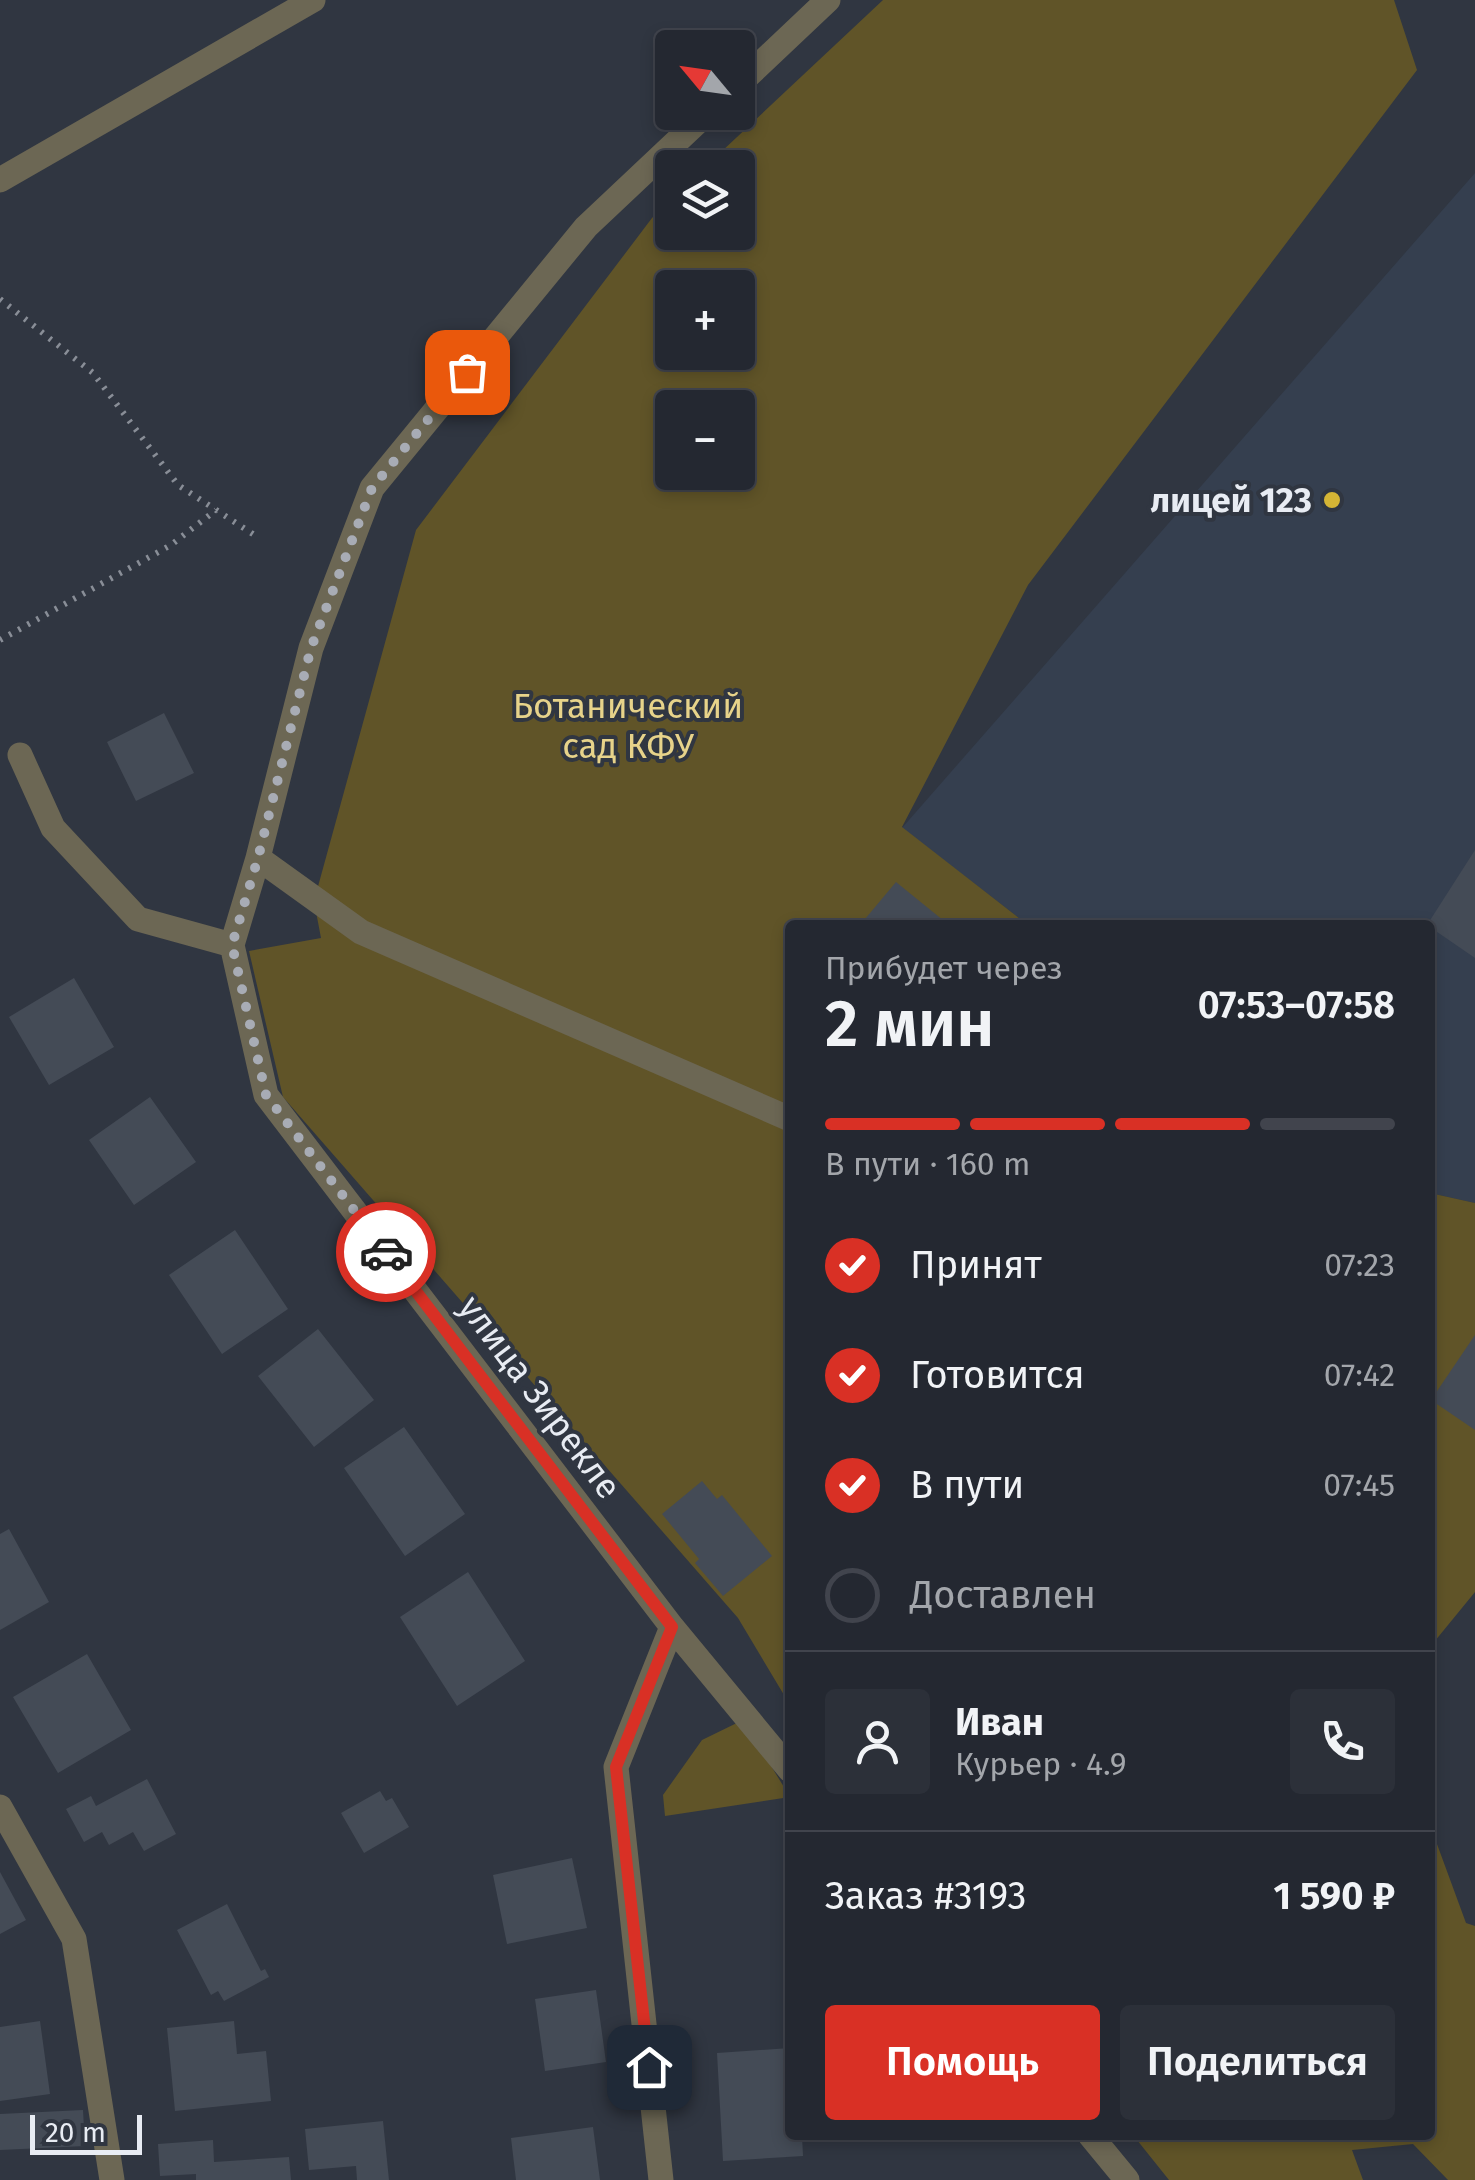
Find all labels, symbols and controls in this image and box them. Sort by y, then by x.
north arrow [655,30,755,130]
map controls [655,30,755,490]
button: layers [655,150,755,250]
button: + [655,270,755,370]
pin [425,330,510,415]
icon: bag [440,345,495,400]
button: − [655,390,755,490]
place label: лицей 123 [1150,479,1312,521]
marker: лицей 123 [1321,489,1343,511]
park label: Ботанический сад КФУ [513,685,743,767]
text: Прибудет через [825,949,1063,987]
text: 07:53–07:58 [1198,982,1395,1028]
text: 2 мин [825,985,995,1063]
text: В пути · 160 m [825,1145,1031,1183]
courier [336,1202,436,1302]
icon: car [359,1225,414,1280]
icon: check [825,1238,880,1293]
text: Принят [910,1242,1042,1288]
text: 07:23 [1324,1246,1395,1284]
street label: улица Зирекле [450,1287,630,1507]
icon: check [825,1348,880,1403]
text: Готовится [910,1352,1085,1398]
text: 07:42 [1324,1356,1395,1394]
icon: check [825,1458,880,1513]
text: В пути [910,1462,1024,1508]
text: 07:45 [1323,1466,1395,1504]
text: Доставлен [910,1572,1096,1618]
button: person [825,1689,930,1794]
button: phone [1290,1689,1395,1794]
text: Иван [955,1699,1044,1745]
text: Курьер · 4.9 [955,1745,1127,1783]
text: Заказ #3193 [825,1873,1026,1919]
text: 1 590 ₽ [1273,1873,1395,1919]
button: Помощь [825,2005,1100,2120]
button: Поделиться [1120,2005,1395,2120]
pin [607,2025,692,2110]
icon: home [622,2040,677,2095]
scale bar [30,2110,142,2154]
text: 20 m [45,2116,106,2149]

